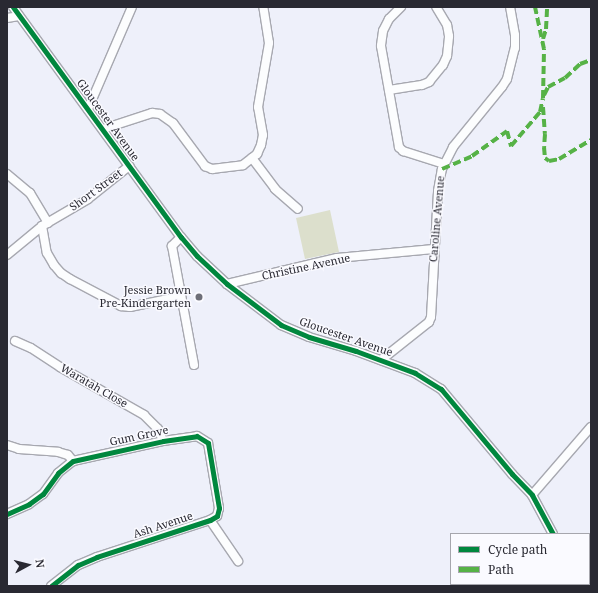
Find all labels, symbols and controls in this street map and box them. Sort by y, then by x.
street label: Gloucester Avenue [74,76,142,164]
street label: Short Street [67,166,125,214]
street label: Caroline Avenue [427,175,447,263]
street label: Christine Avenue [261,251,351,283]
place label: Jessie Brown Pre-Kindergarten [100,284,191,310]
marker: Jessie Brown Pre-Kindergarten [194,292,204,302]
street label: Gloucester Avenue [298,315,394,359]
street label: Waratah Close [58,361,130,411]
street label: Gum Grove [108,423,170,449]
street label: Ash Avenue [132,509,194,541]
legend [450,533,590,585]
text: Cycle path [488,541,547,558]
north arrow [8,545,48,585]
text: N [32,558,48,569]
text: Path [488,561,514,578]

